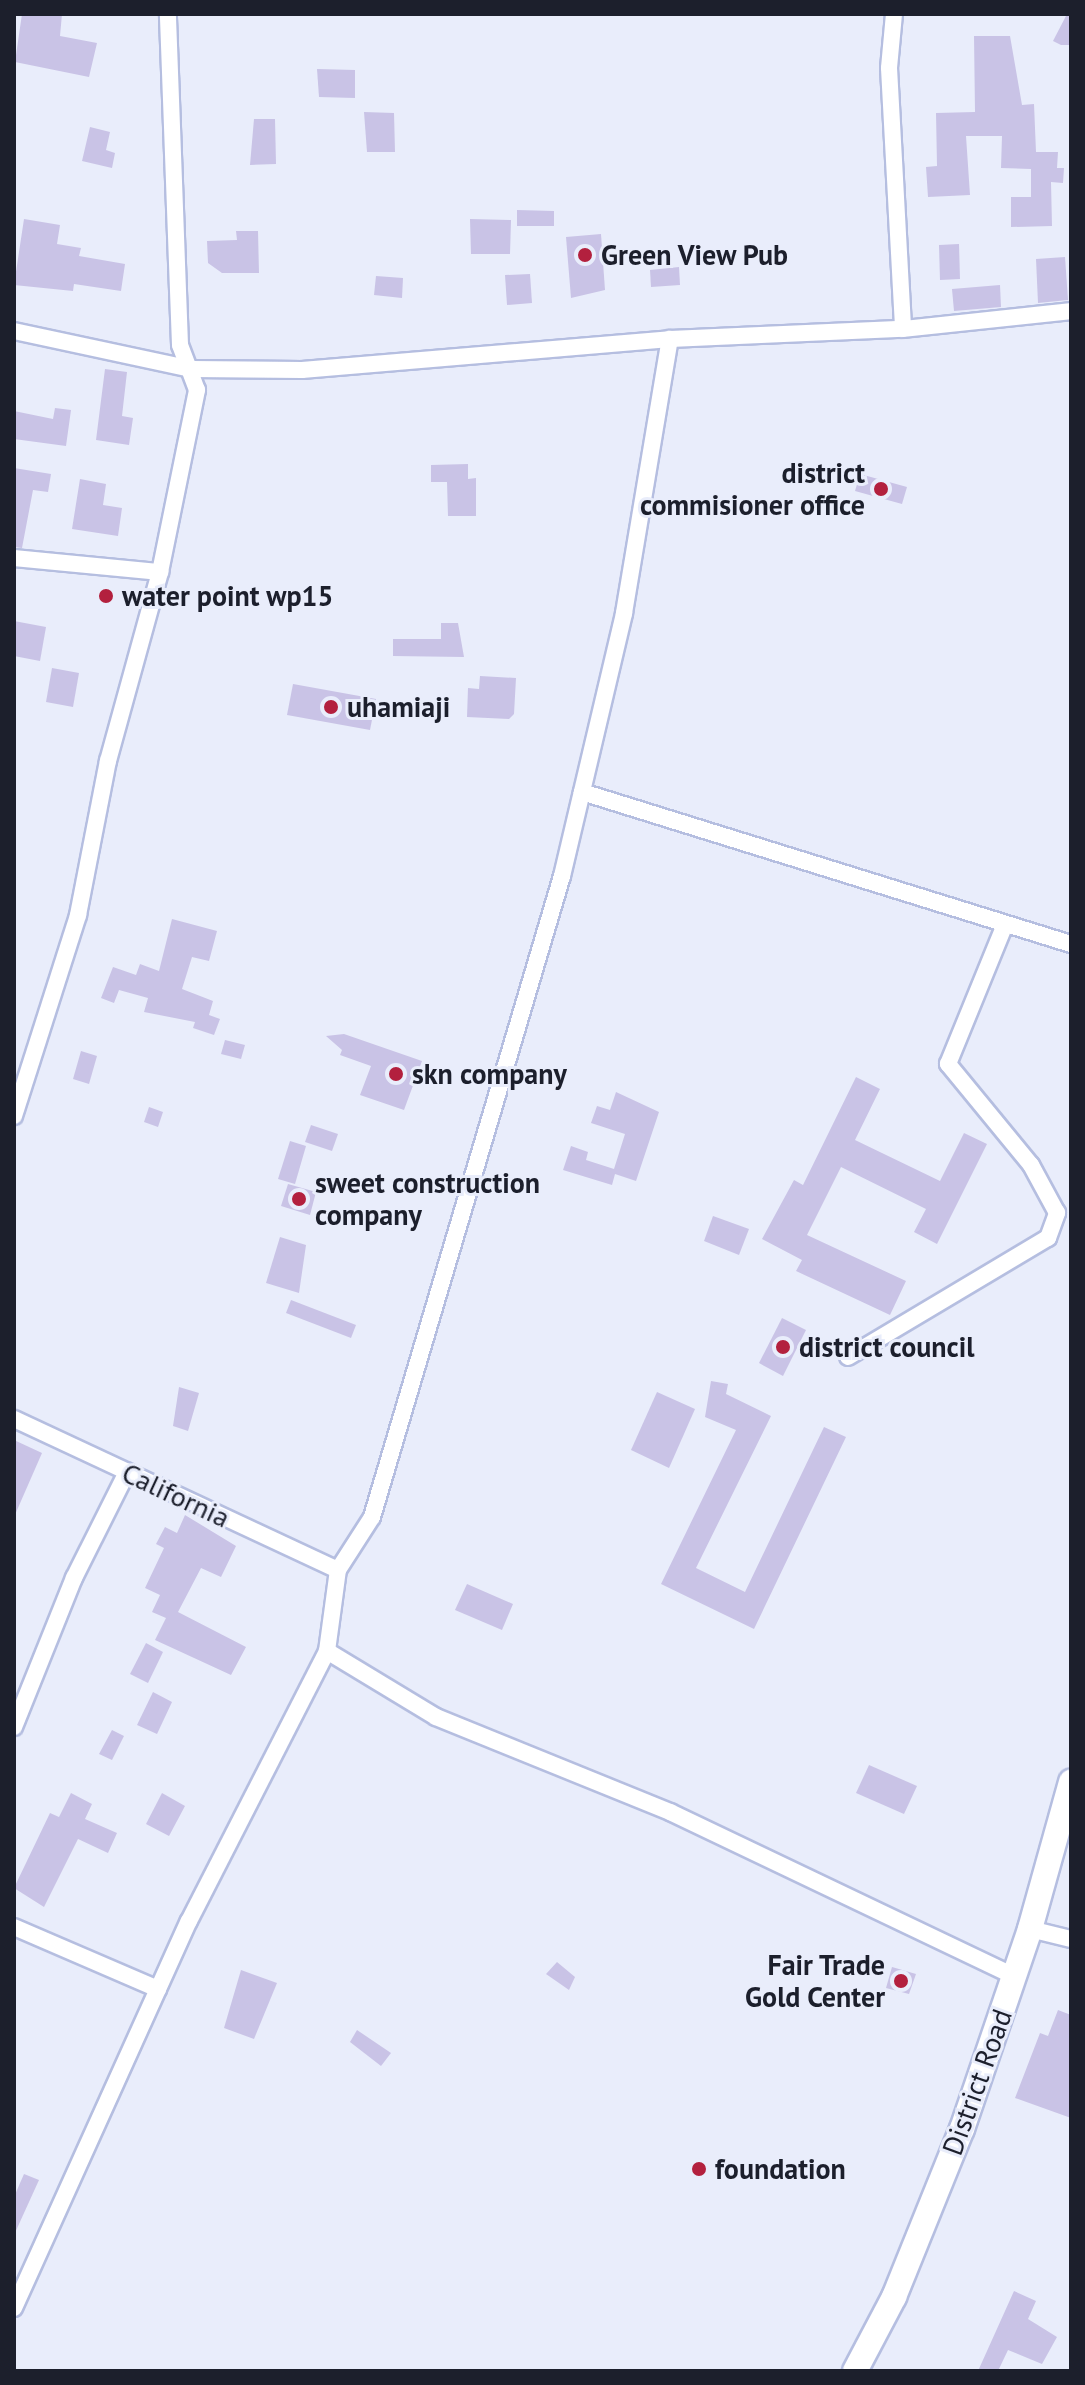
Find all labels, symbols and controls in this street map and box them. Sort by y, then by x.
place label: Green View Pub [601,238,790,272]
marker: Green View Pub [576,246,594,264]
place label: district commisioner office [640,456,865,522]
marker: district commisioner office [872,480,890,498]
place label: water point wp15 [122,579,334,613]
marker: water point wp15 [97,587,115,605]
place label: uhamiaji [347,690,450,724]
marker: uhamiaji [322,698,340,716]
place label: skn company [412,1057,567,1091]
marker: skn company [387,1065,405,1083]
place label: sweet construction company [315,1166,540,1232]
marker: sweet construction company [290,1190,308,1208]
place label: district council [799,1330,974,1364]
marker: district council [774,1338,792,1356]
street label: California [117,1455,235,1535]
place label: Fair Trade Gold Center [745,1948,885,2014]
marker: Fair Trade Gold Center [892,1972,910,1990]
street label: District Road [935,2004,1019,2160]
place label: foundation [715,2152,846,2186]
marker: foundation [690,2160,708,2178]

